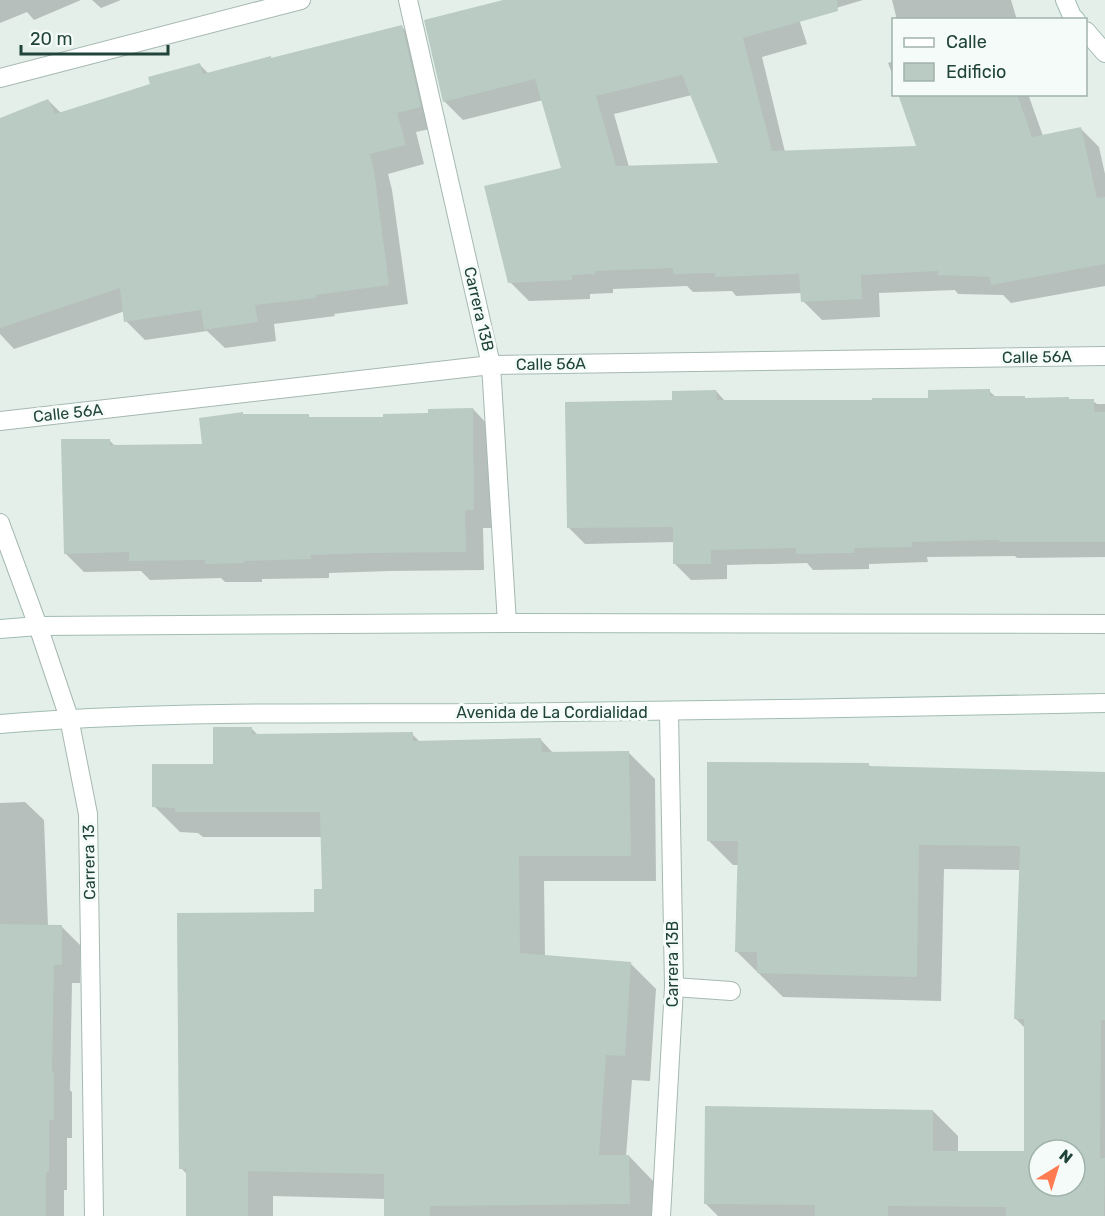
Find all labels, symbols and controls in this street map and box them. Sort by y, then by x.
scale bar [21,18,168,56]
legend [892,18,1087,96]
text: 20 m [30,28,72,50]
text: Calle [946,31,987,53]
text: Edificio [946,61,1006,83]
street label: Carrera 13B [460,265,498,353]
street label: Calle 56A [1002,347,1072,367]
street label: Calle 56A [516,354,586,374]
street label: Calle 56A [32,400,104,426]
street label: Avenida de La Cordialidad [456,703,648,722]
street label: Carrera 13 [79,824,99,900]
street label: Carrera 13B [663,921,682,1007]
north arrow [1027,1138,1087,1198]
text: N [1056,1146,1076,1168]

